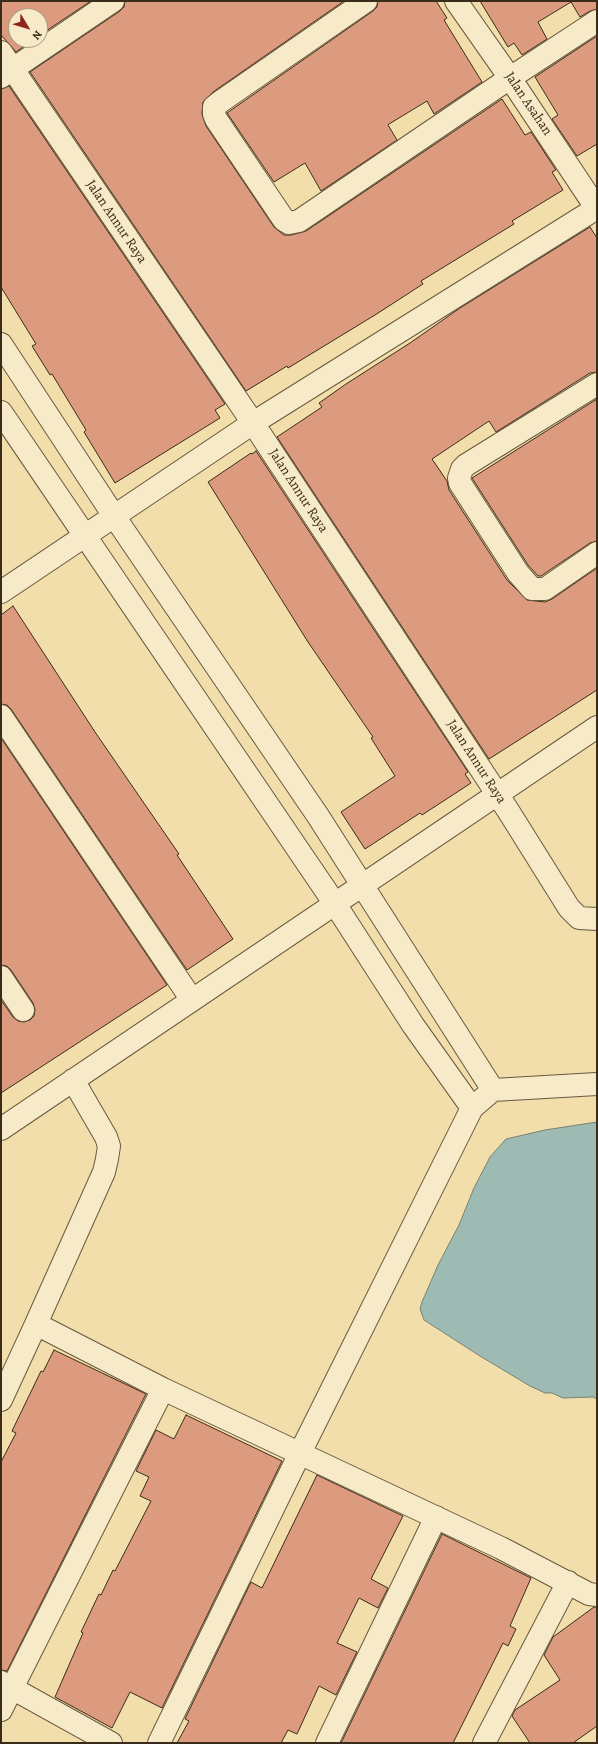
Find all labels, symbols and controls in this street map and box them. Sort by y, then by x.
north arrow [8,8,48,48]
text: N [29,27,45,43]
street label: Jalan Asahan [501,69,555,139]
street label: Jalan Annur Raya [82,177,150,267]
street label: Jalan Annur Raya [265,446,331,536]
street label: Jalan Annur Raya [443,717,509,807]

